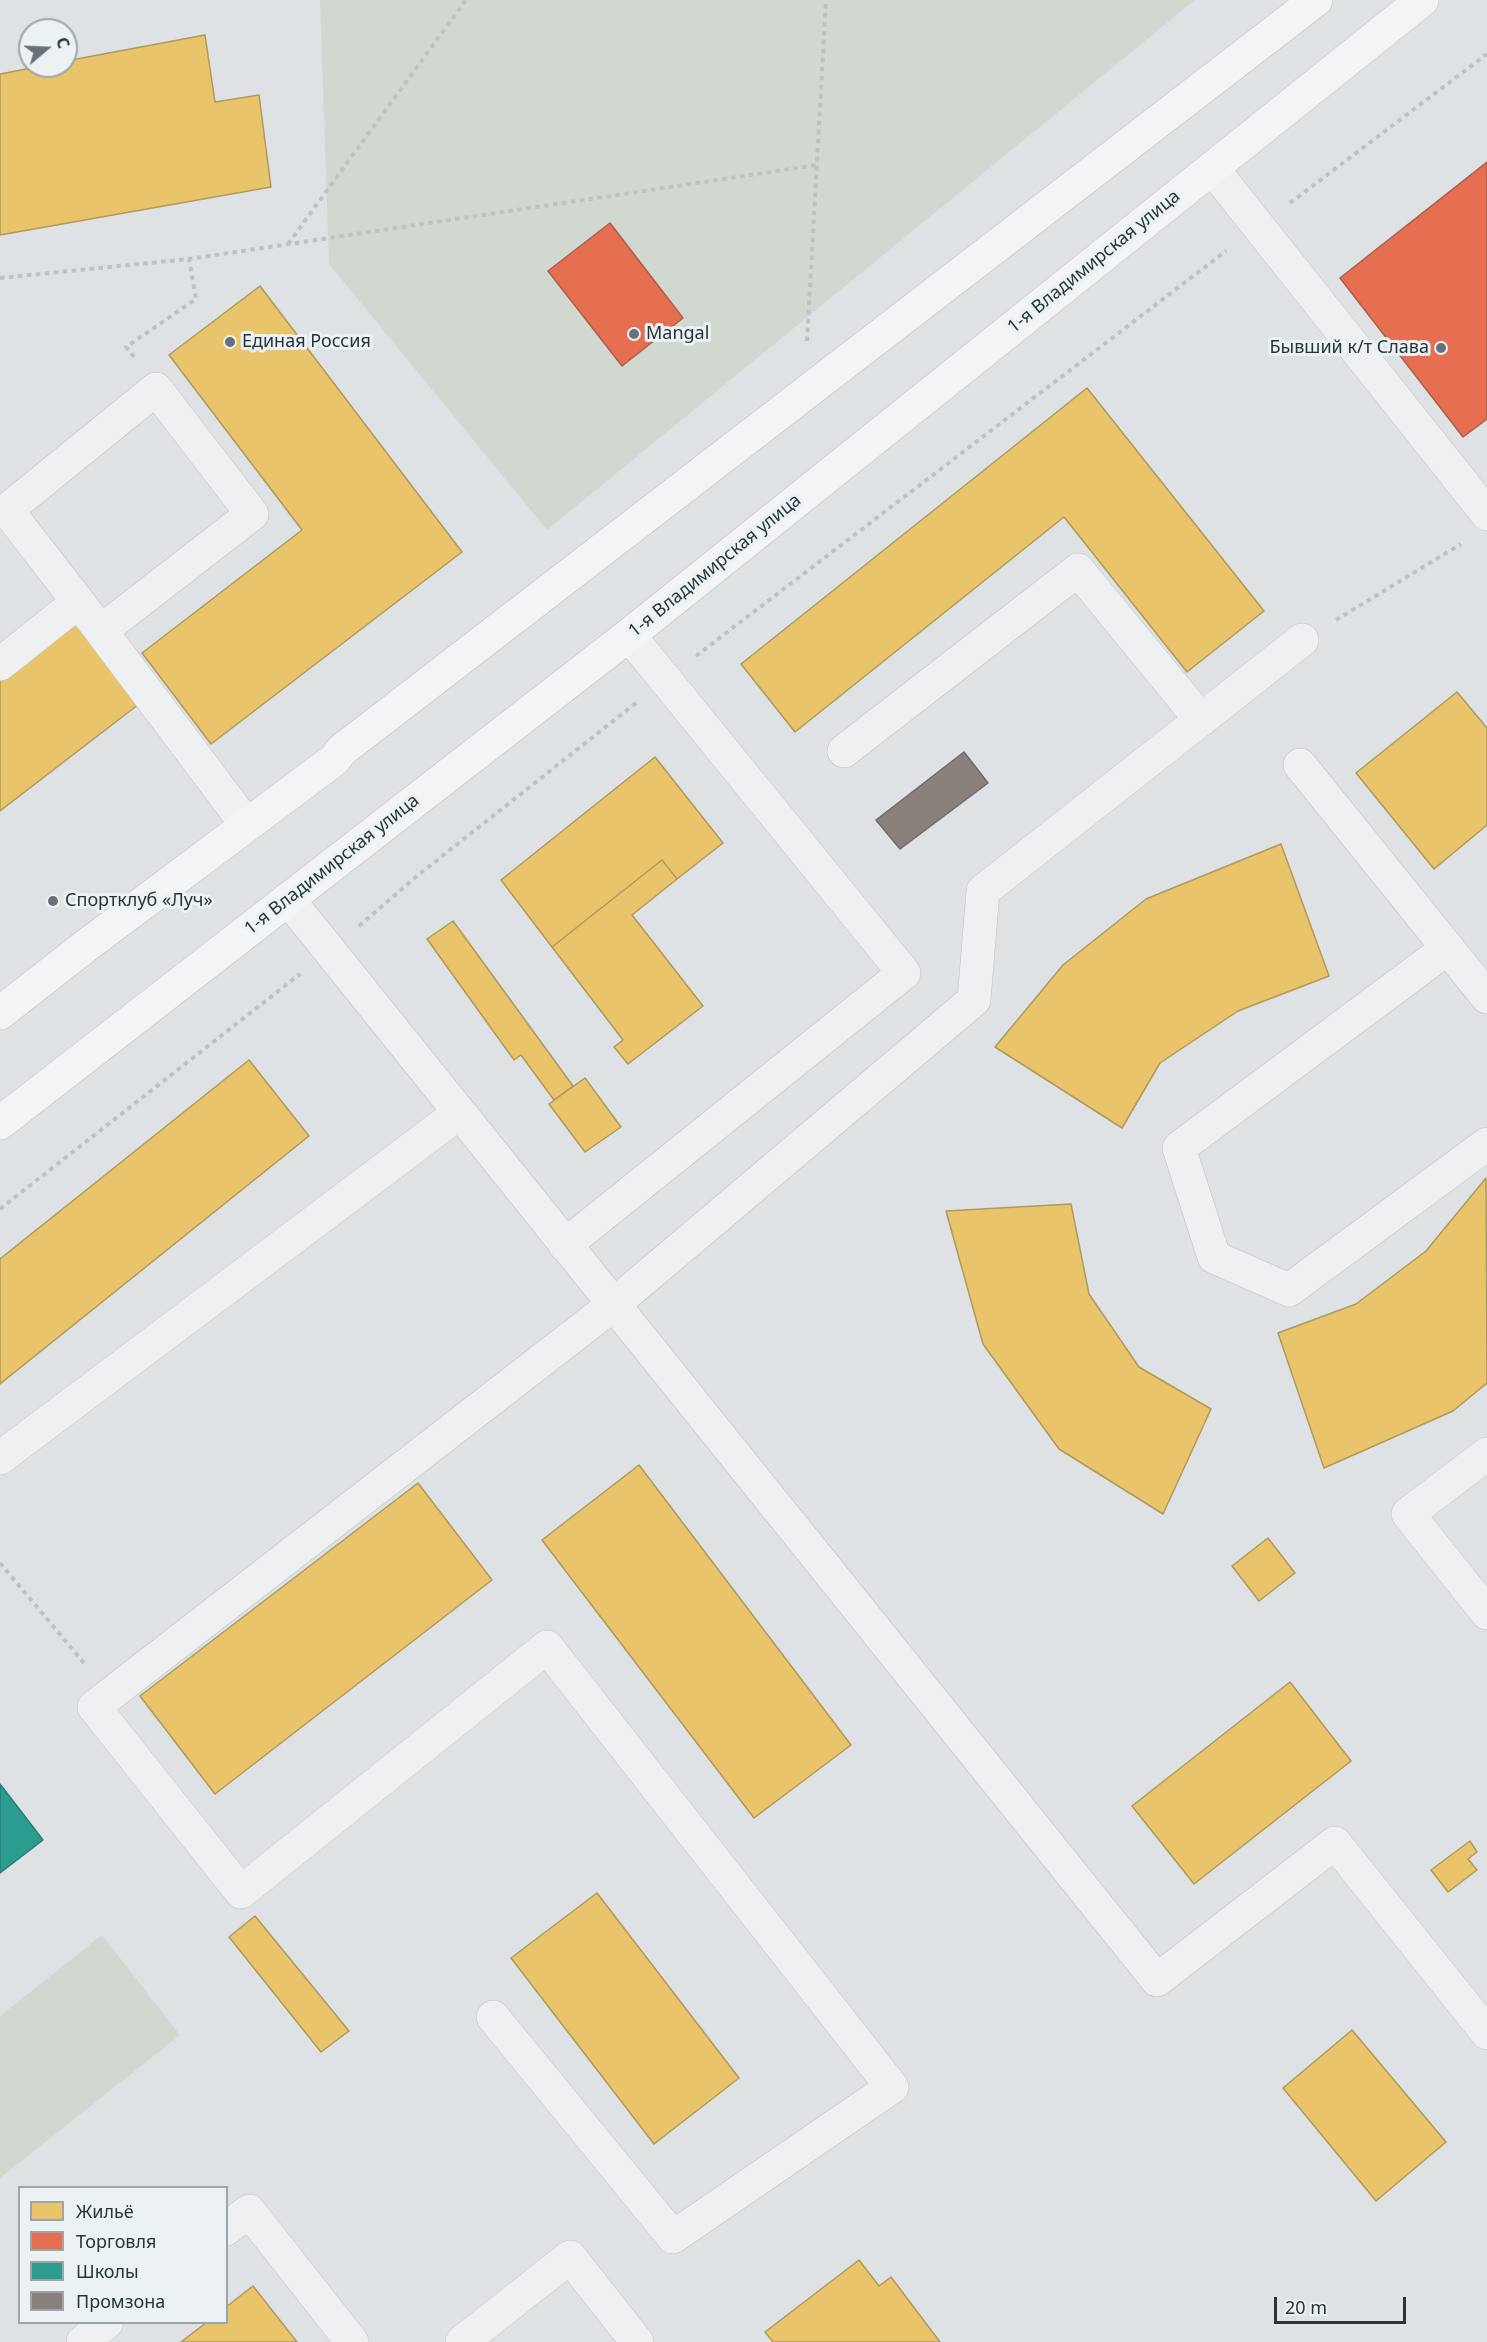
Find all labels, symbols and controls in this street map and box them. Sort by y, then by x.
north arrow [18,18,78,78]
text: С [51,34,75,51]
street label: 1-я Владимирская улица [1003,186,1185,338]
place label: Mangal [646,323,709,345]
marker: Mangal [627,327,641,341]
place label: Единая Россия [242,331,371,353]
marker: Единая Россия [223,335,237,349]
place label: Бывший к/т Слава [1269,337,1429,359]
marker: Бывший к/т Слава [1434,341,1448,355]
street label: 1-я Владимирская улица [624,490,806,642]
street label: 1-я Владимирская улица [240,790,424,940]
place label: Спортклуб «Луч» [65,890,213,912]
marker: Спортклуб «Луч» [46,894,60,908]
legend [18,2186,228,2324]
text: Жильё [76,2199,134,2223]
text: Торговля [76,2229,156,2253]
text: Школы [76,2259,139,2283]
scale bar [1277,2285,1409,2323]
text: Промзона [76,2289,165,2313]
text: 20 m [1285,2295,1327,2319]

